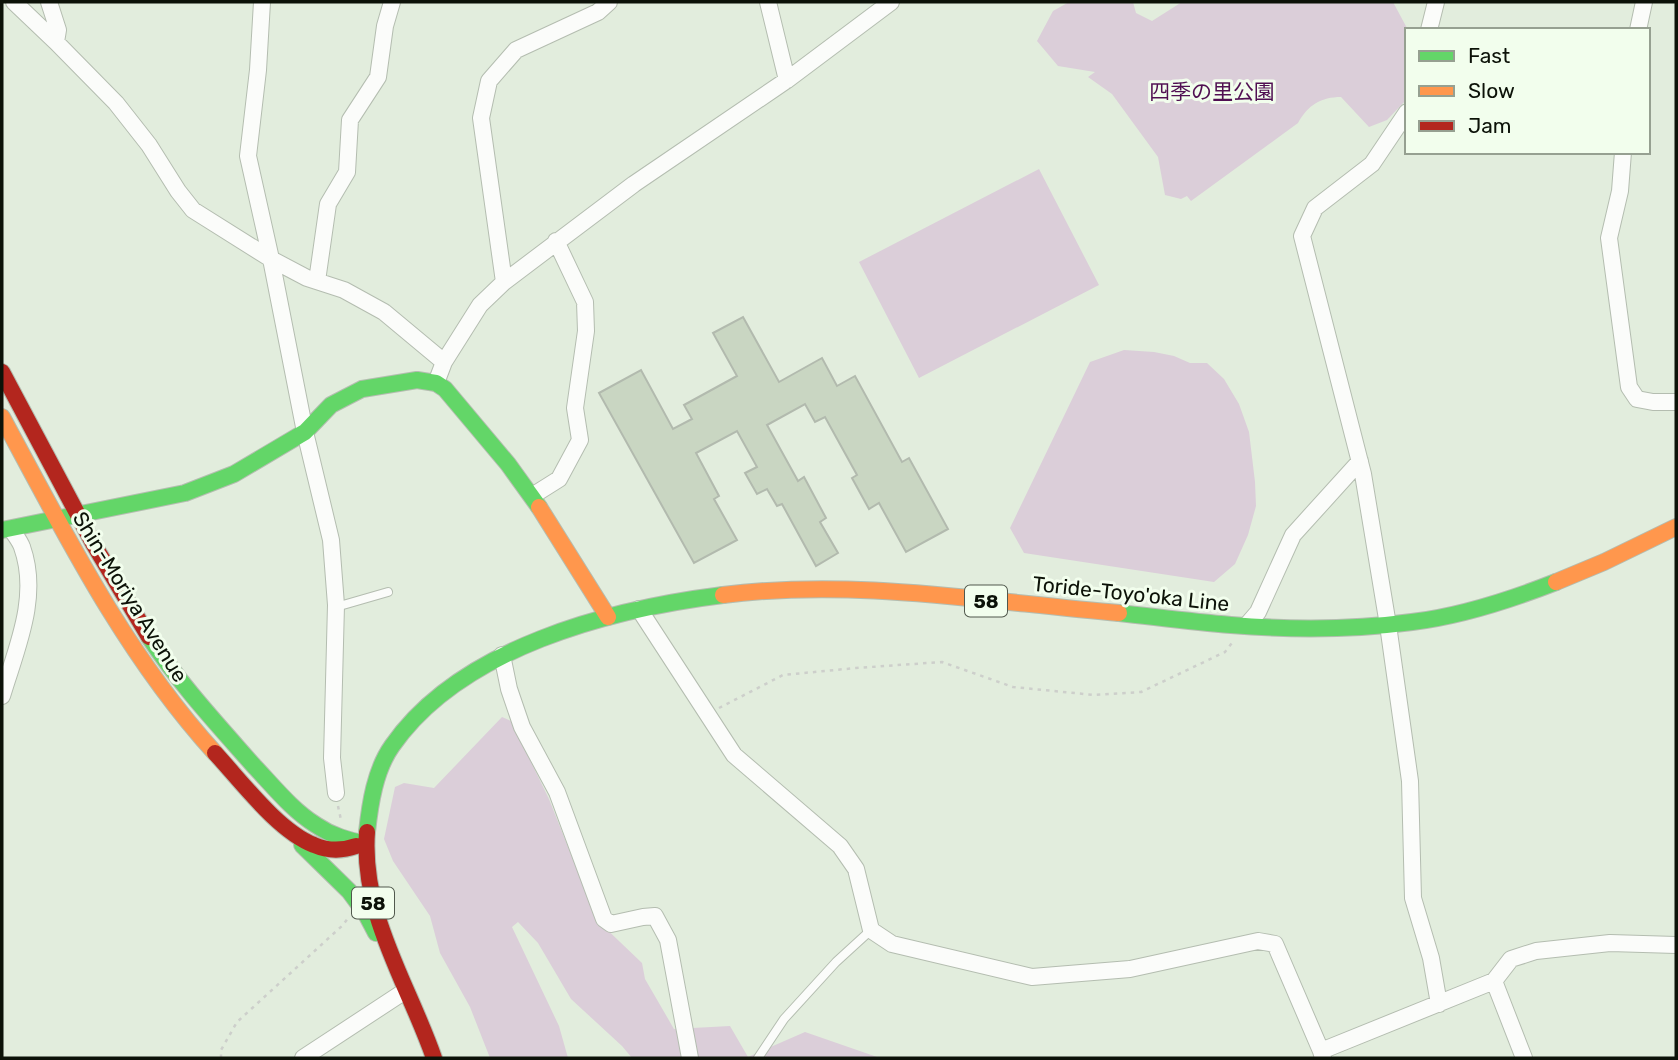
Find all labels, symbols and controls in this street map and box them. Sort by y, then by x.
legend [1405,28,1650,154]
text: Fast [1468,43,1510,68]
text: Slow [1468,78,1515,103]
park label: 四季の里公園 [1149,79,1275,104]
text: Jam [1468,113,1512,138]
street label: Shin-Moriya Avenue [68,507,193,687]
street label: Toride-Toyo'oka Line [1032,571,1231,616]
road number: 58 [965,586,1007,616]
road number: 58 [352,888,394,918]

